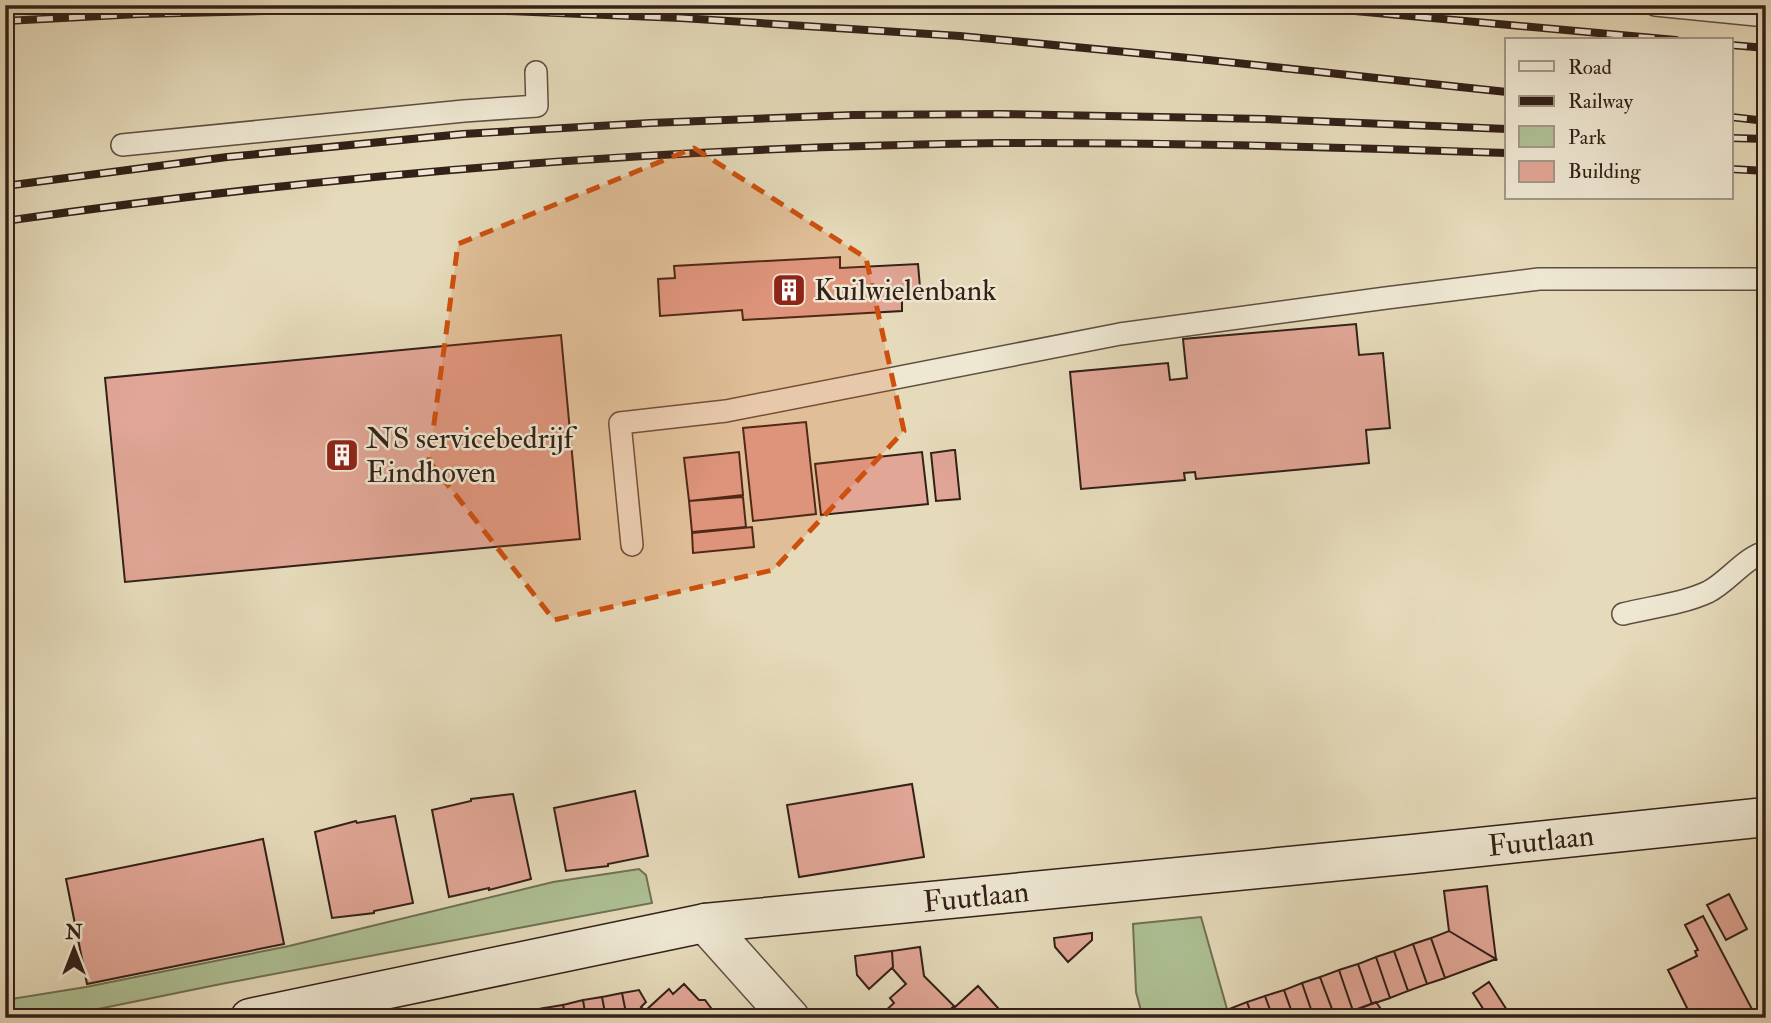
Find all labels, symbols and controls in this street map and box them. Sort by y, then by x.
legend [1505,38,1732,200]
text: Road [1568,54,1613,81]
text: Railway [1568,88,1634,115]
text: Park [1568,124,1606,151]
text: Building [1568,158,1641,185]
building icon: Kuilwielenbank [770,271,808,309]
place label: Kuilwielenbank [814,272,997,309]
place label: NS servicebedrijf Eindhoven [366,420,578,491]
building icon: NS servicebedrijf Eindhoven [323,436,361,474]
street label: Fuutlaan [1486,817,1596,865]
street label: Fuutlaan [921,873,1031,921]
north arrow [38,914,108,984]
text: N [64,921,83,945]

